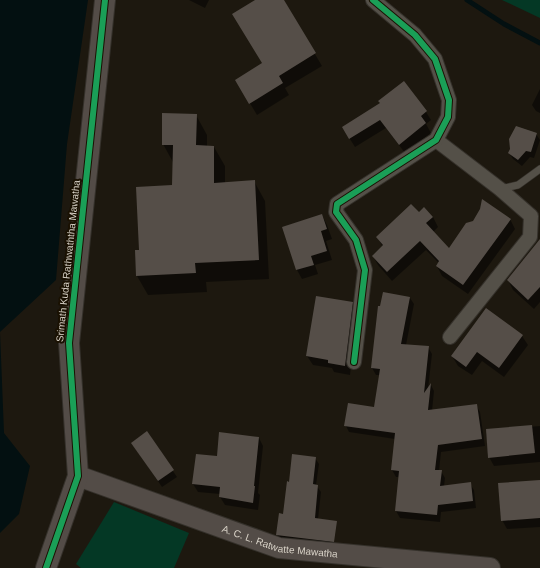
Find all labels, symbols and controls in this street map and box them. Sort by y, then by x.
street label: Srimath Kuda Rathwaththa Mawatha [54,179,82,343]
street label: A. C. L. Ratwatte Mawatha [221,523,339,559]

